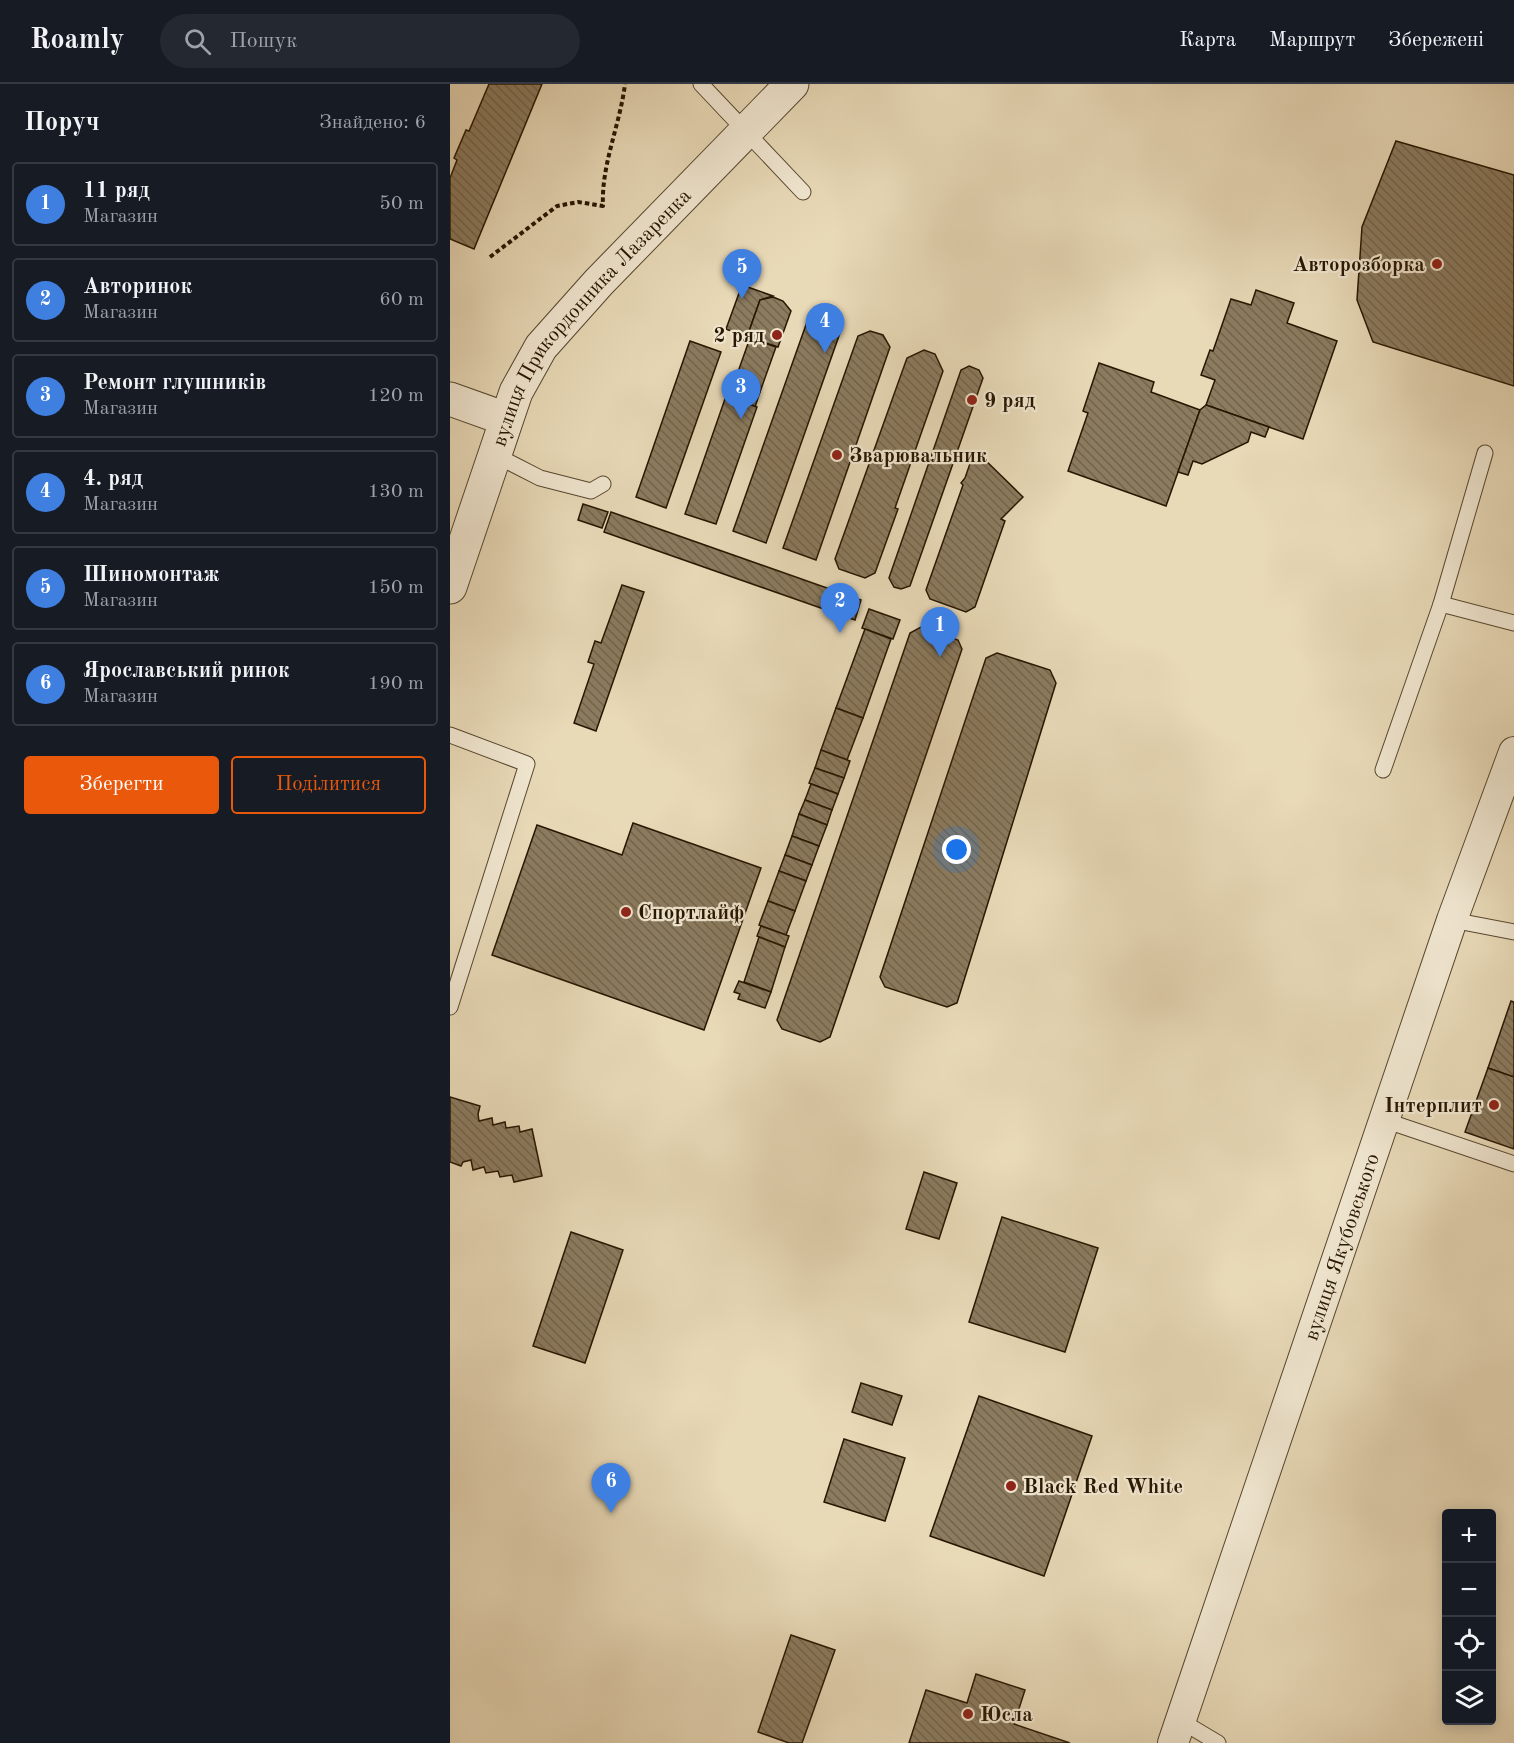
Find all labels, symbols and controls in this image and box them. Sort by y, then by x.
search box [160,14,580,68]
icon: search [181,25,214,58]
text: Roamly [30,27,124,55]
text: Пошук [229,30,297,52]
text: Карта [1179,30,1236,51]
text: Маршрут [1269,30,1355,51]
text: Збережені [1388,30,1484,51]
text: Поруч [24,110,100,136]
text: Знайдено: 6 [319,113,426,133]
text: 11 ряд [83,180,150,202]
street label: вулиця Прикордонника Лазаренка [489,185,696,449]
text: 1 [40,194,51,214]
text: 50 m [379,194,424,214]
text: Магазин [83,207,158,227]
pin: 5 [722,250,762,299]
place label: Авторозборка [1292,255,1425,276]
marker: Авторозборка [1430,257,1444,271]
text: Авторинок [83,276,192,298]
text: 2 [40,290,51,310]
text: 60 m [379,290,424,310]
text: Магазин [83,303,158,323]
pin: 4 [806,304,844,353]
place label: 2 ряд [713,326,765,347]
marker: 2 ряд [770,328,784,342]
pin: 3 [722,370,760,419]
text: Ремонт глушників [83,372,266,394]
text: 3 [40,386,51,406]
text: 120 m [368,386,424,406]
place label: 9 ряд [984,391,1036,412]
marker: 9 ряд [965,393,979,407]
text: Магазин [83,399,158,419]
place label: Зварювальник [849,446,987,467]
marker: Зварювальник [830,448,844,462]
text: 4. ряд [83,468,143,490]
text: 4 [40,482,51,502]
text: 130 m [368,482,424,502]
text: Магазин [83,495,158,515]
text: Шиномонтаж [83,564,219,586]
text: 5 [40,578,51,598]
text: 150 m [368,578,424,598]
pin: 2 [820,584,860,633]
text: Магазин [83,591,158,611]
pin: 1 [920,608,960,657]
text: Ярославський ринок [83,660,290,682]
text: 6 [40,674,51,694]
text: 190 m [368,674,424,694]
text: Магазин [83,687,158,707]
button: Зберегти [24,756,219,814]
button: Поділитися [231,756,426,814]
your location [942,835,971,864]
place label: Спортлайф [638,903,744,924]
marker: Спортлайф [619,905,633,919]
place label: Інтерплит [1384,1096,1482,1117]
marker: Інтерплит [1487,1098,1501,1112]
street label: вулиця Якубовського [1301,1151,1384,1343]
pin: 6 [592,1464,630,1513]
place label: Black Red White [1023,1477,1183,1498]
marker: Black Red White [1004,1479,1018,1493]
map controls [1442,1509,1496,1725]
button: + [1442,1509,1496,1563]
button: − [1442,1563,1496,1617]
button: locate [1442,1617,1496,1671]
button: layers [1442,1671,1496,1725]
place label: Юсла [980,1705,1033,1726]
marker: Юсла [961,1707,975,1721]

